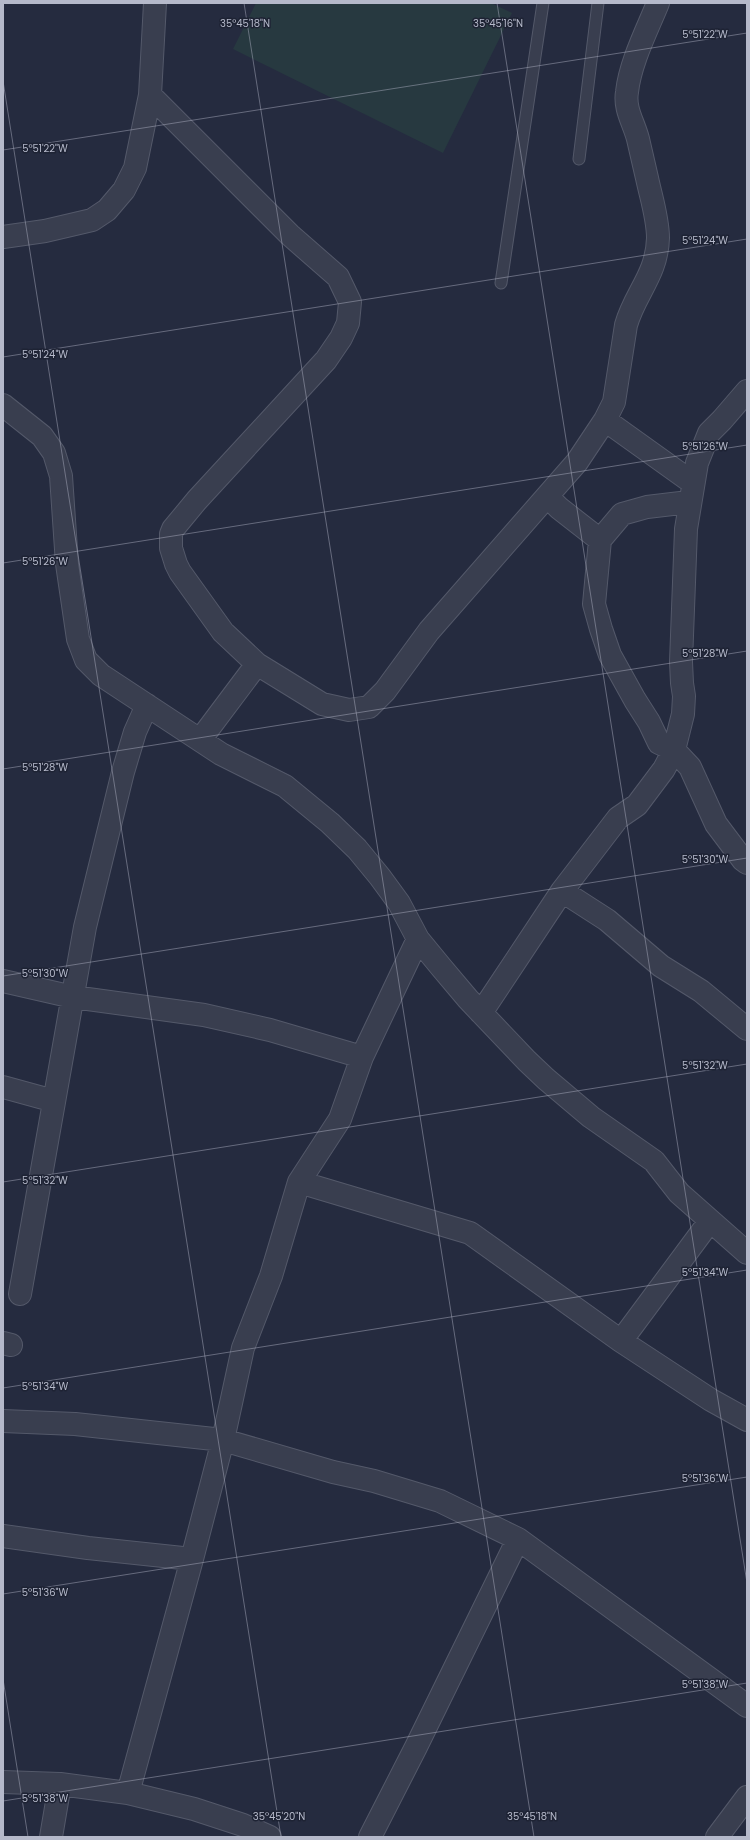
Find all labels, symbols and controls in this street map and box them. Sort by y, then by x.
text: 35°45'18"N [220,16,270,31]
text: 35°45'16"N [473,16,523,31]
text: 5°51'22"W [682,27,728,42]
text: 5°51'22"W [22,141,68,156]
text: 5°51'24"W [682,233,728,248]
text: 5°51'24"W [22,347,68,362]
text: 5°51'26"W [682,439,728,454]
text: 5°51'26"W [22,554,68,569]
text: 5°51'28"W [682,646,728,661]
text: 5°51'28"W [22,760,68,775]
text: 5°51'30"W [682,852,728,867]
text: 5°51'30"W [22,966,68,981]
text: 5°51'32"W [682,1058,728,1073]
text: 5°51'32"W [22,1173,68,1188]
text: 5°51'34"W [682,1265,728,1280]
text: 5°51'34"W [22,1379,68,1394]
text: 5°51'36"W [682,1471,728,1486]
text: 5°51'36"W [22,1585,68,1600]
text: 5°51'38"W [682,1677,728,1692]
text: 5°51'38"W [22,1791,68,1806]
text: 35°45'20"N [253,1809,305,1824]
text: 35°45'18"N [507,1809,557,1824]

